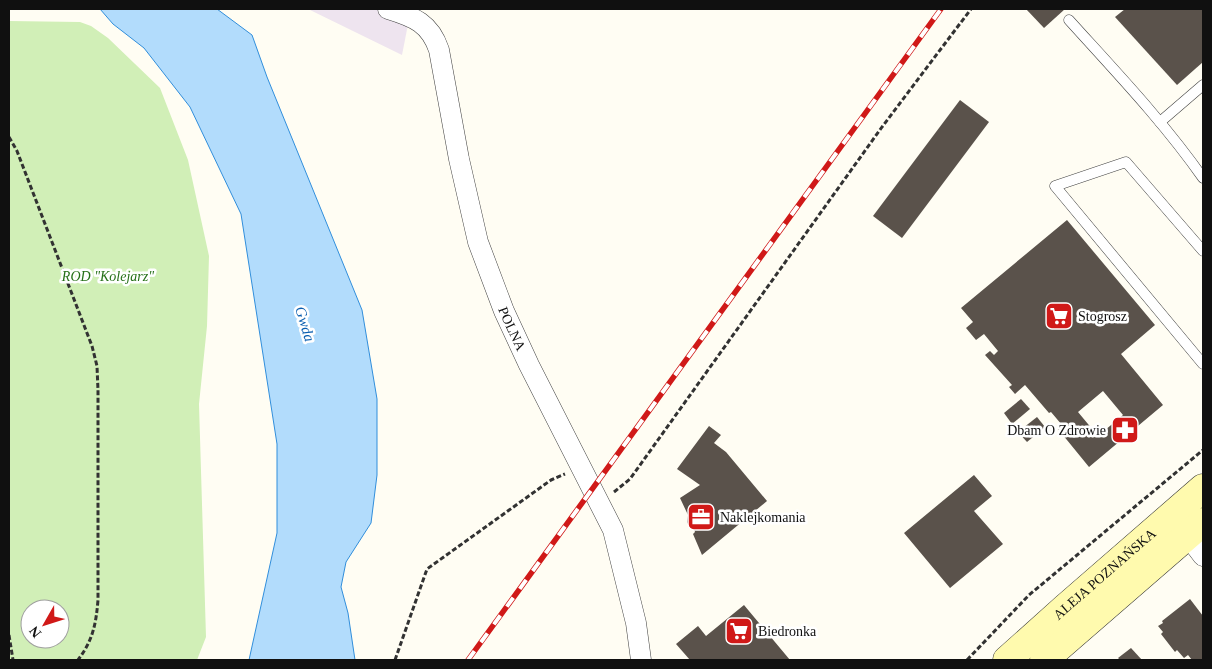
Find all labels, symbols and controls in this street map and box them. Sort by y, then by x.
park label: ROD "Kolejarz" [61,269,154,284]
supermarket icon: Stogrosz [1044,301,1074,331]
water label: Gwda [292,305,318,343]
street label: POLNA [495,305,529,354]
place label: Stogrosz [1078,309,1127,324]
pharmacy icon: Dbam O Zdrowie [1110,415,1140,445]
place label: Dbam O Zdrowie [1007,423,1106,438]
office icon: Naklejkomania [686,502,716,532]
place label: Naklejkomania [720,510,806,525]
street label: ALEJA POZNAŃSKA [1051,525,1159,623]
north arrow [20,599,70,649]
supermarket icon: Biedronka [724,616,754,646]
text: N [26,623,44,641]
place label: Biedronka [758,624,817,639]

